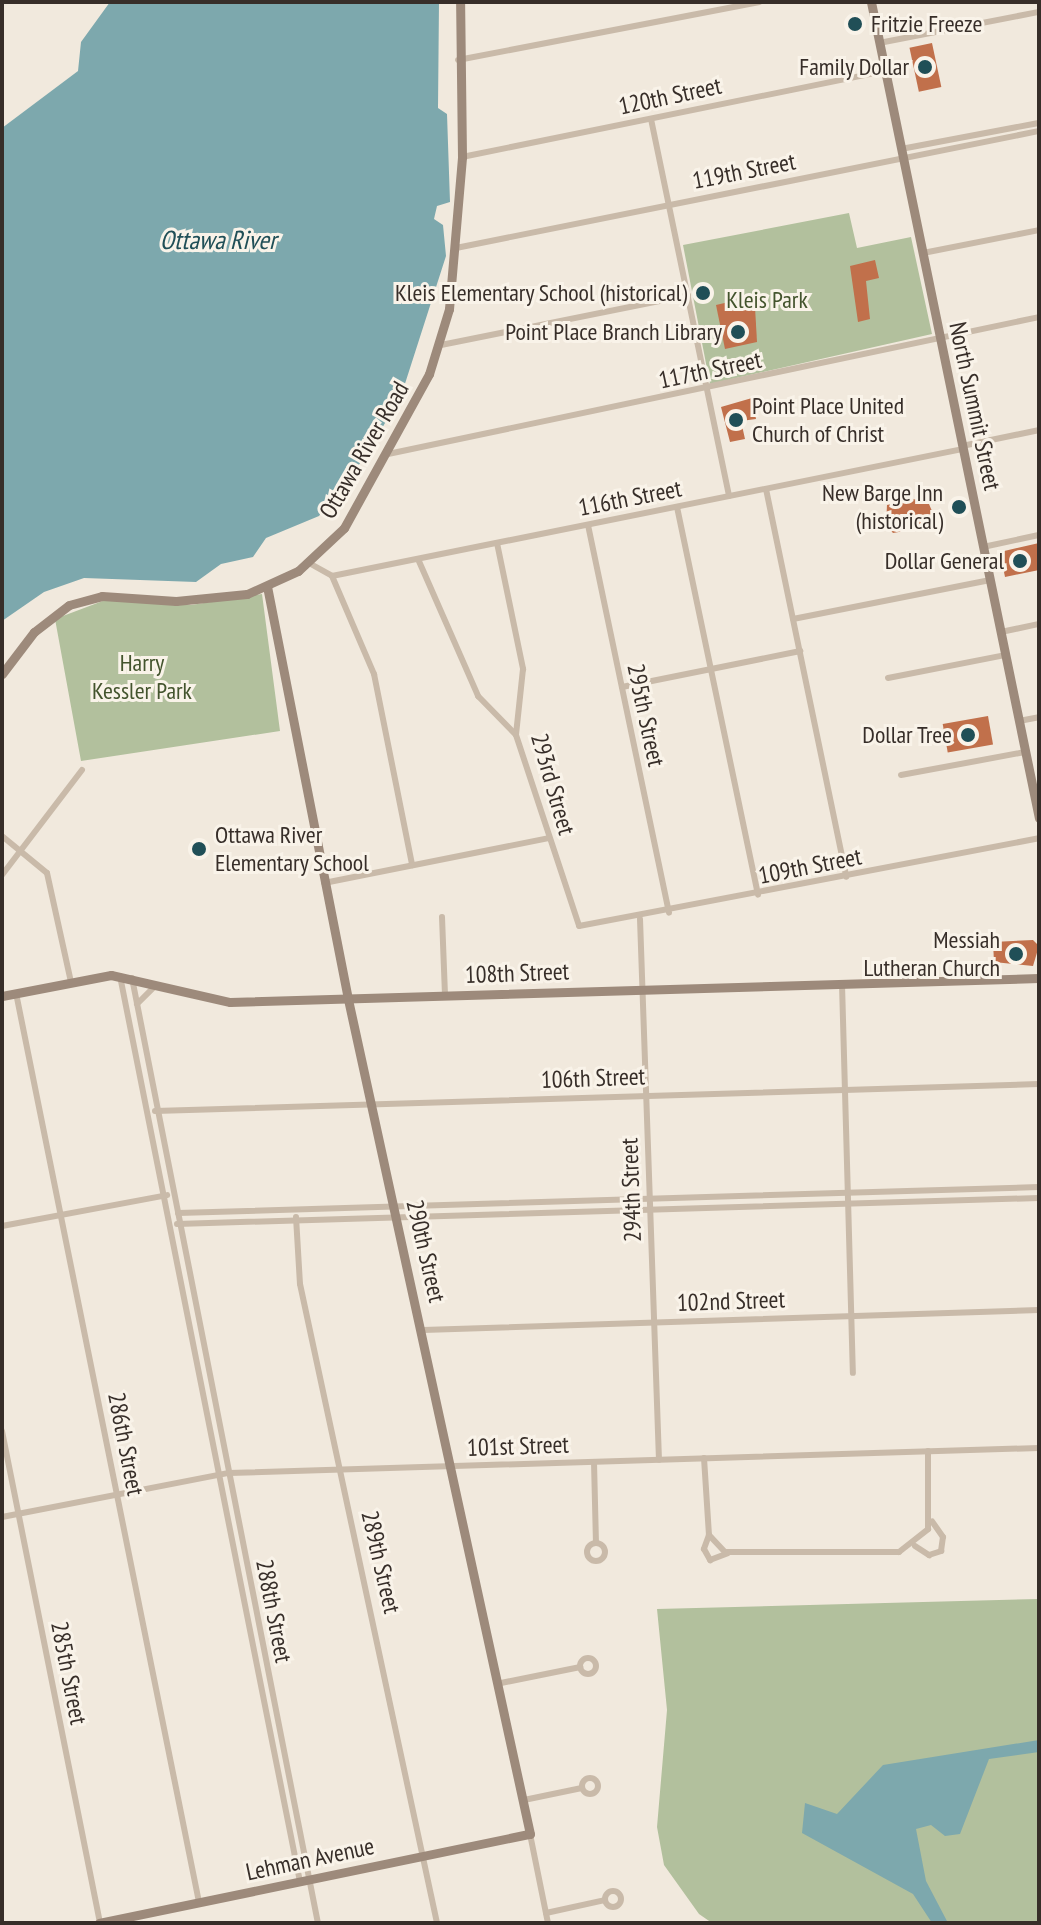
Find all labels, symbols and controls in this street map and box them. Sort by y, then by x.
place label: Fritzie Freeze [871,10,982,38]
marker: Fritzie Freeze [846,15,864,33]
place label: Family Dollar [799,53,909,81]
marker: Family Dollar [916,58,934,76]
street label: 120th Street [616,71,724,121]
street label: 119th Street [690,147,798,195]
water label: Ottawa River [160,224,276,256]
place label: Kleis Elementary School (historical) [394,279,687,307]
marker: Kleis Elementary School (historical) [694,284,712,302]
park label: Kleis Park [726,286,808,314]
place label: Point Place Branch Library [505,318,722,346]
street label: North Summit Street [943,319,1007,493]
marker: Point Place Branch Library [729,323,747,341]
street label: 117th Street [656,345,764,395]
street label: Ottawa River Road [313,376,415,524]
place label: Point Place United Church of Christ [752,392,904,448]
marker: Point Place United Church of Christ [727,411,745,429]
street label: 116th Street [576,474,684,522]
place label: New Barge Inn (historical) [822,479,943,535]
marker: New Barge Inn (historical) [950,498,968,516]
place label: Dollar General [885,547,1004,575]
marker: Dollar General [1011,552,1029,570]
park label: Harry Kessler Park [92,649,192,705]
street label: 295th Street [621,661,671,769]
place label: Dollar Tree [862,721,952,749]
marker: Dollar Tree [959,726,977,744]
street label: 293rd Street [525,730,581,838]
place label: Ottawa River Elementary School [215,821,369,877]
marker: Ottawa River Elementary School [190,840,208,858]
street label: 109th Street [756,842,864,890]
place label: Messiah Lutheran Church [863,926,1000,982]
marker: Messiah Lutheran Church [1007,945,1025,963]
street label: 108th Street [464,957,570,989]
street label: 106th Street [540,1062,646,1094]
street label: 294th Street [615,1137,647,1243]
street label: 290th Street [400,1197,452,1305]
street label: 102nd Street [676,1285,786,1317]
street label: 286th Street [102,1390,150,1498]
street label: 101st Street [467,1430,569,1462]
street label: 289th Street [355,1508,407,1616]
street label: 288th Street [250,1557,298,1665]
street label: 285th Street [45,1619,93,1727]
street label: Lehman Avenue [243,1831,377,1887]

